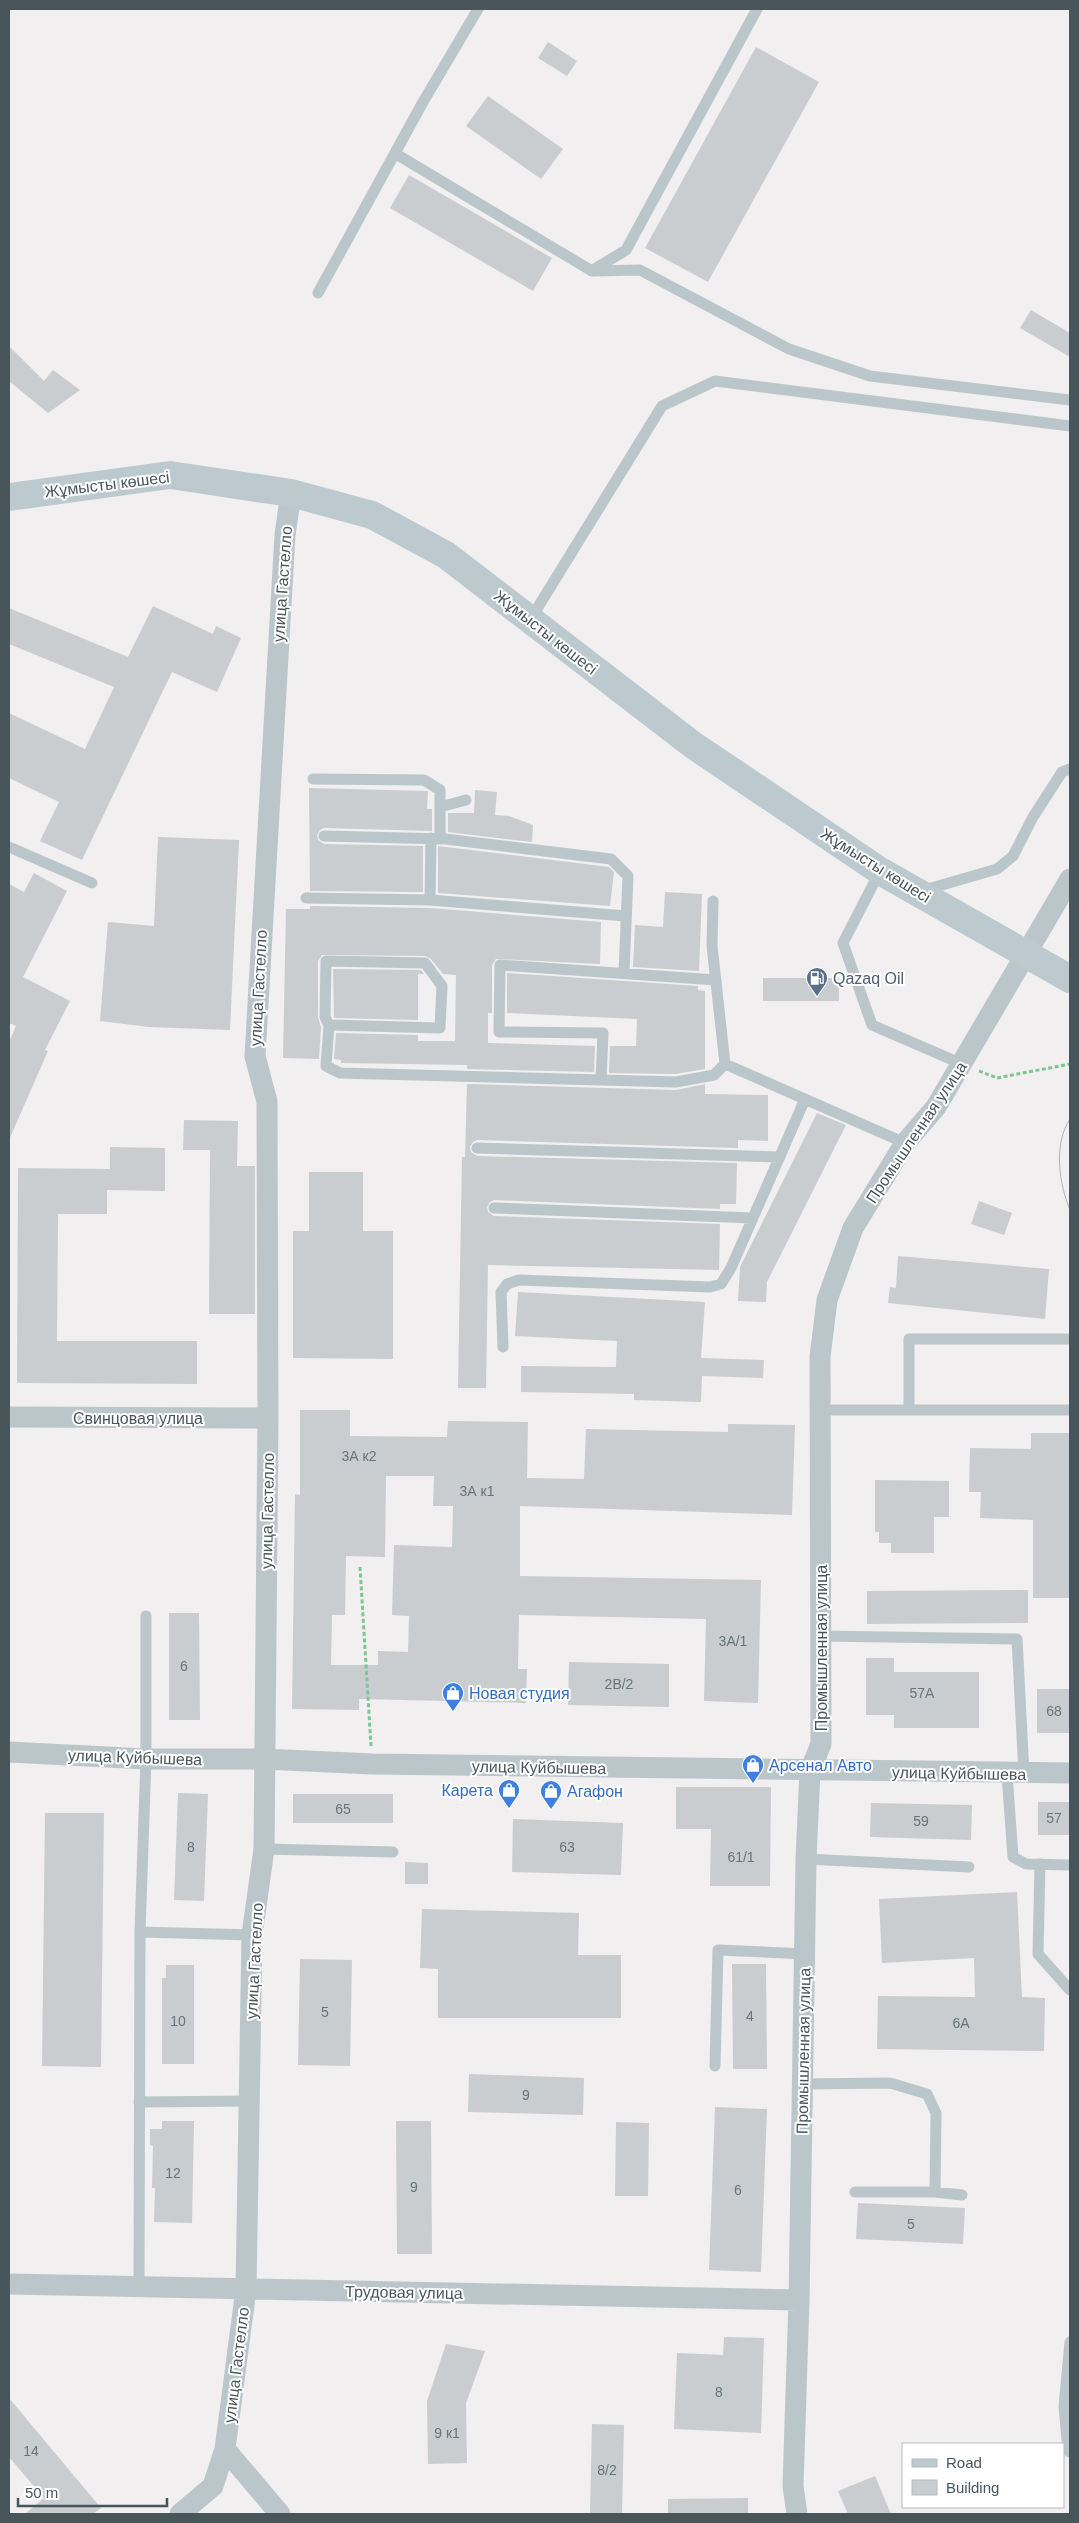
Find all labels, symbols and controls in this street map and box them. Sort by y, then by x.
street label: Жұмысты көшесі [44,468,170,501]
street label: улица Гастелло [270,525,295,643]
street label: Жұмысты көшесі [491,587,600,678]
street label: Жұмысты көшесі [818,825,934,906]
street label: улица Гастелло [247,929,270,1047]
fuel station icon: Qazaq Oil [805,966,829,997]
place label: Qazaq Oil [833,970,904,987]
street label: Промышленная улица [863,1058,970,1206]
street label: Свинцовая улица [73,1410,203,1427]
house number: 3А к2 [342,1448,377,1464]
street label: улица Гастелло [258,1453,277,1569]
house number: 3А к1 [460,1483,495,1499]
street label: Промышленная улица [813,1565,830,1731]
house number: 3А/1 [719,1633,748,1649]
house number: 6 [180,1658,188,1674]
house number: 2В/2 [605,1676,634,1692]
shop icon: Новая студия [441,1681,465,1712]
place label: Новая студия [469,1685,570,1702]
house number: 57А [910,1685,935,1701]
house number: 68 [1046,1703,1062,1719]
street label: улица Куйбышева [68,1747,202,1768]
shop icon: Арсенал Авто [741,1753,765,1784]
place label: Арсенал Авто [769,1757,872,1774]
street label: улица Куйбышева [472,1758,606,1777]
street label: улица Куйбышева [892,1764,1026,1783]
shop icon: Карета [497,1778,521,1809]
shop icon: Агафон [539,1779,563,1810]
place label: Карета [441,1782,493,1799]
place label: Агафон [567,1783,623,1800]
house number: 65 [335,1801,351,1817]
house number: 57 [1046,1810,1062,1826]
house number: 59 [913,1813,929,1829]
house number: 8 [187,1839,195,1855]
house number: 63 [559,1839,575,1855]
house number: 61/1 [727,1849,755,1865]
street label: улица Гастелло [243,1902,266,2020]
street label: Промышленная улица [794,1968,813,2134]
house number: 5 [321,2004,329,2020]
house number: 4 [746,2008,754,2024]
house number: 10 [170,2013,186,2029]
house number: 6А [952,2015,970,2031]
house number: 9 [522,2087,530,2103]
house number: 12 [165,2165,181,2181]
house number: 9 [410,2179,418,2195]
house number: 6 [734,2182,742,2198]
house number: 5 [907,2216,915,2232]
street label: Трудовая улица [345,2283,463,2302]
street label: улица Гастелло [221,2306,252,2424]
house number: 8 [715,2384,723,2400]
house number: 9 к1 [434,2425,460,2441]
house number: 14 [23,2443,39,2459]
legend [902,2443,1064,2508]
text: Road [946,2454,982,2471]
house number: 8/2 [597,2462,617,2478]
scale bar [18,2476,166,2508]
text: Building [946,2479,999,2496]
text: 50 m [25,2484,58,2501]

